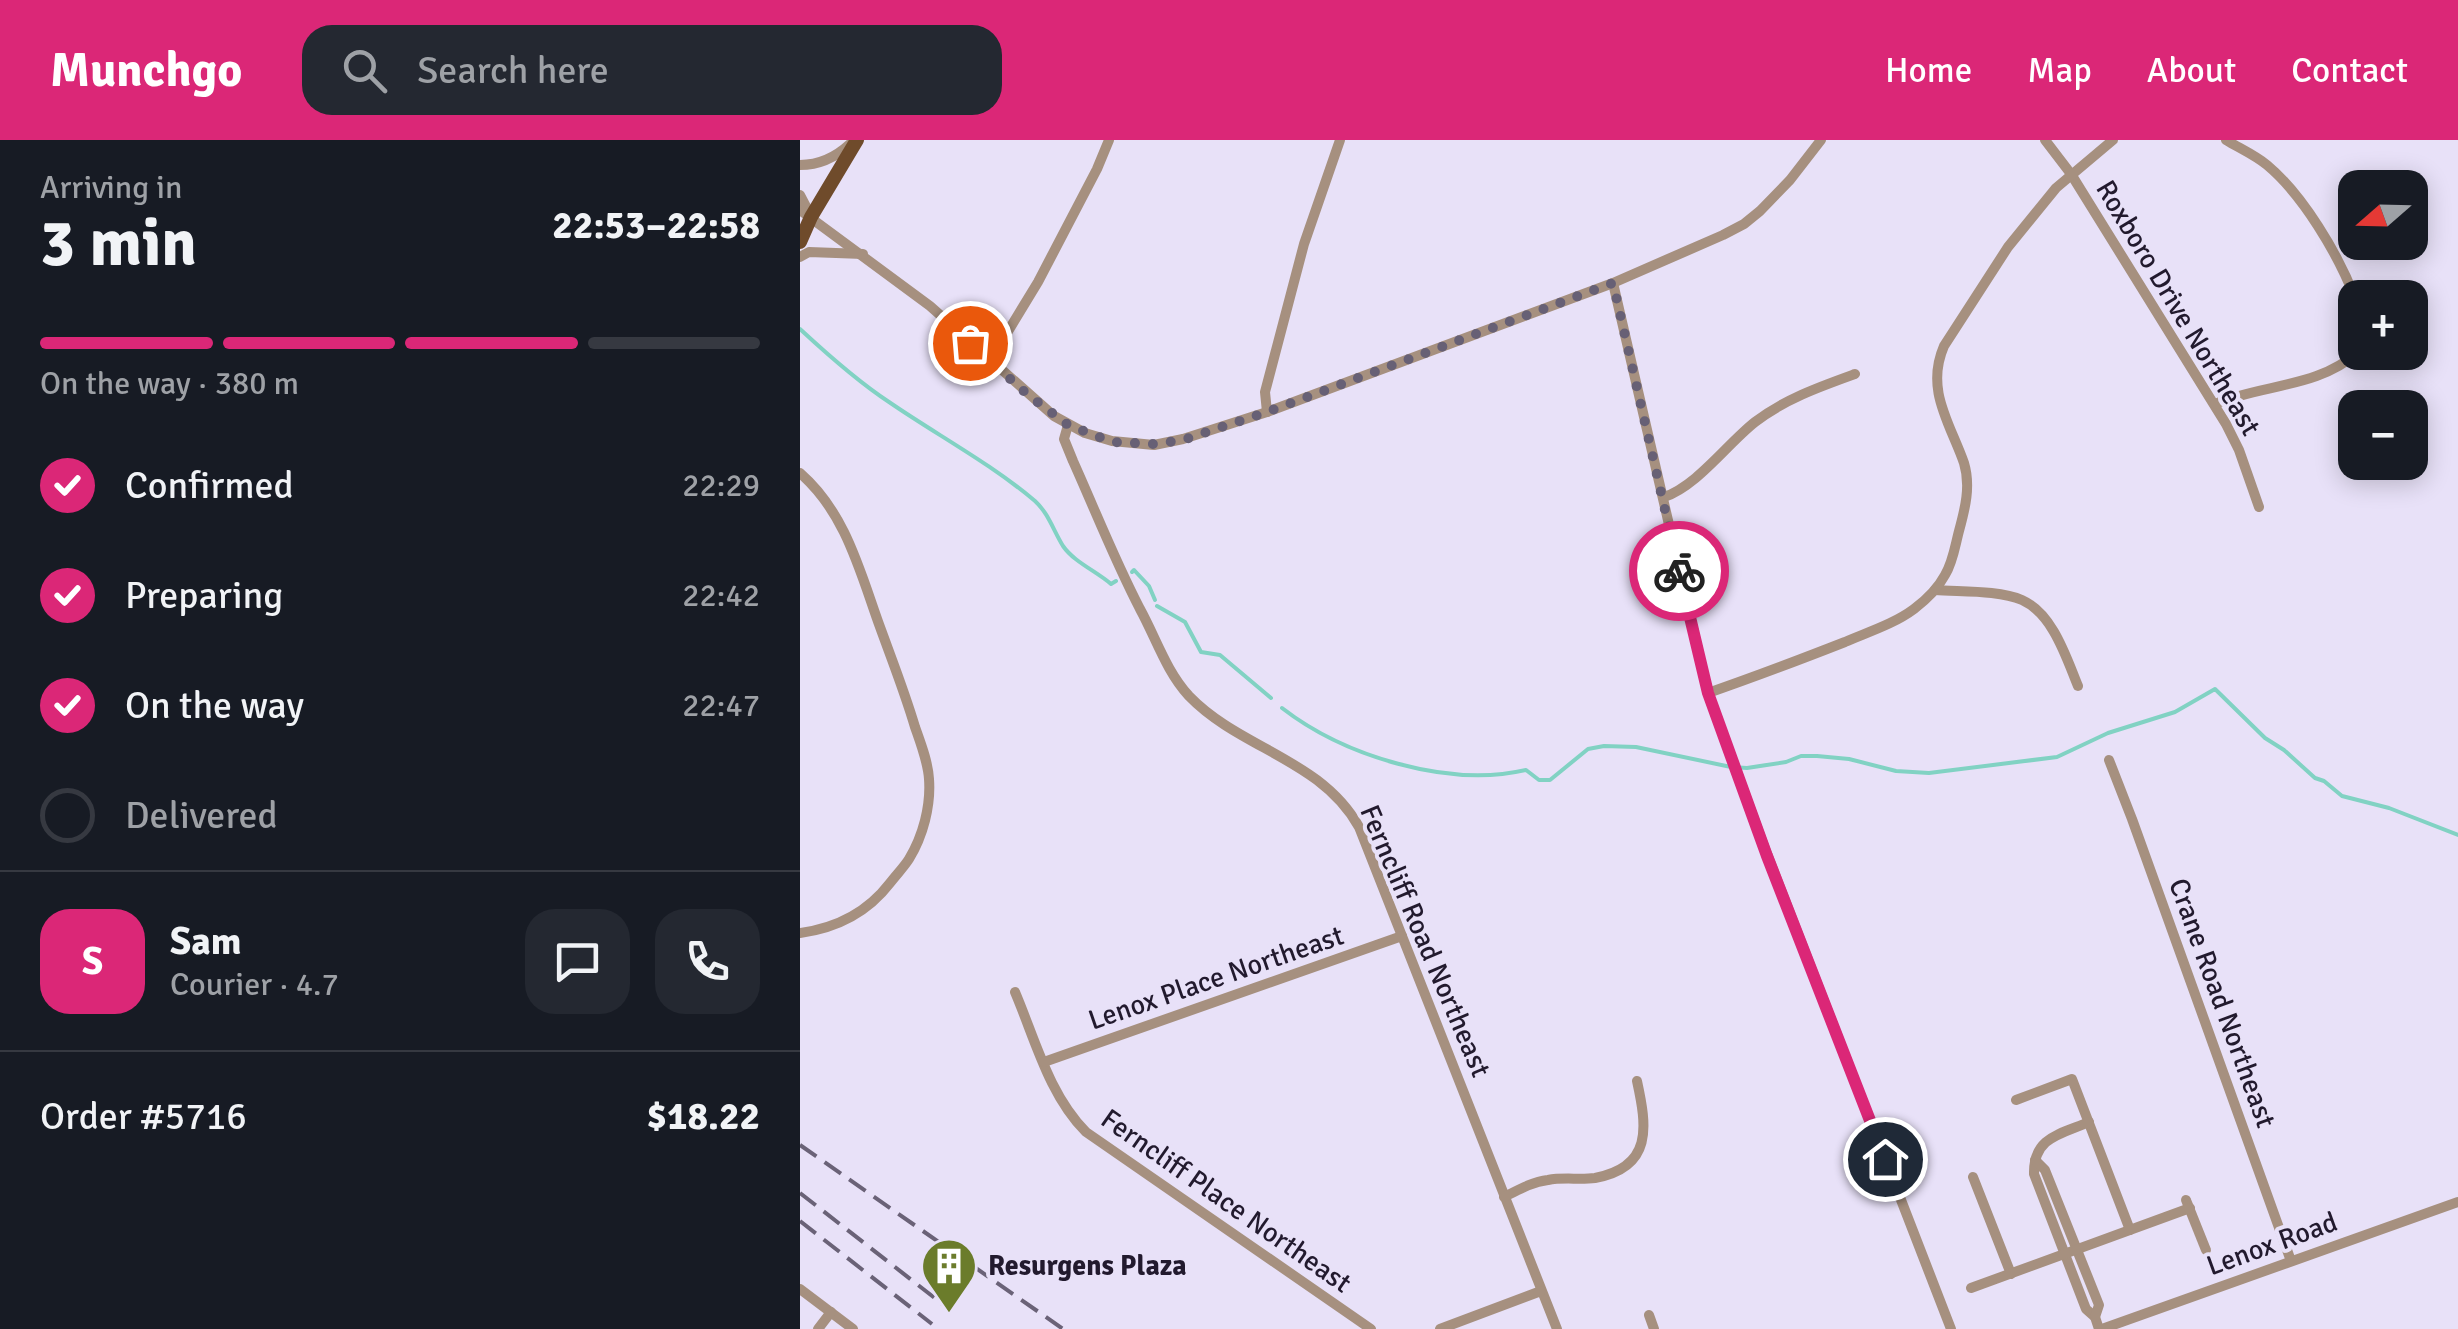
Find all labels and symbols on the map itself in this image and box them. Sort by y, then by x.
north arrow [2338,170,2428,260]
street label: Roxboro Drive Northeast [2088,174,2268,442]
pin [928,301,1013,386]
courier [1629,521,1729,621]
street label: Ferncliff Road Northeast [1352,800,1498,1082]
street label: Crane Road Northeast [2161,874,2283,1132]
street label: Lenox Place Northeast [1084,918,1348,1038]
street label: Ferncliff Place Northeast [1094,1102,1358,1300]
pin [1843,1117,1928,1202]
street label: Lenox Road [2202,1205,2342,1283]
building icon: Resurgens Plaza [919,1236,979,1315]
place label: Resurgens Plaza [988,1249,1187,1283]

